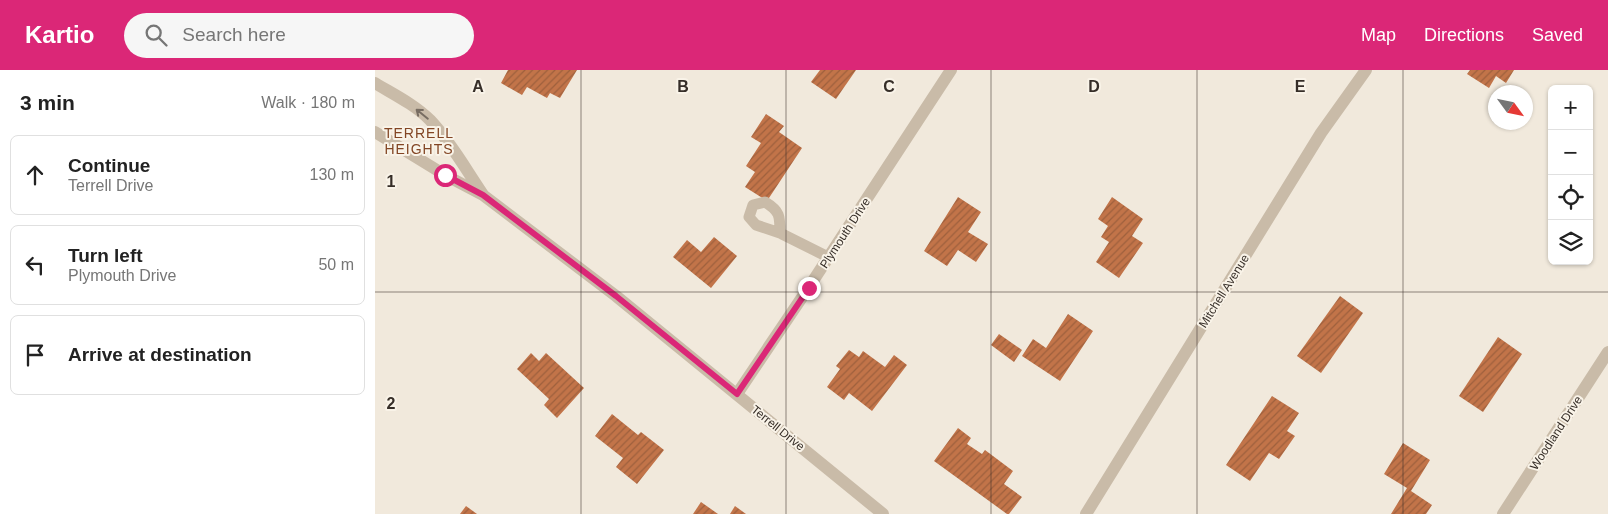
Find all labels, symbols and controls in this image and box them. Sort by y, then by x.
search box [124,13,474,58]
text: Kartio [25,21,94,48]
icon: search [142,21,170,49]
text: Search here [182,24,286,45]
text: Map [1361,25,1396,45]
text: Directions [1424,25,1504,45]
text: Saved [1532,25,1583,45]
text: A [472,78,484,95]
text: B [677,78,689,95]
text: C [883,78,895,95]
text: D [1088,78,1100,95]
text: E [1295,78,1306,95]
north arrow [1488,85,1533,130]
map controls [1548,85,1593,265]
button: + [1548,85,1593,130]
text: 3 min [20,91,75,114]
text: Walk · 180 m [261,94,355,111]
one-way arrow [416,108,429,120]
district label: TERRELL HEIGHTS [384,125,454,157]
button: − [1548,130,1593,175]
text: Continue [68,155,150,176]
icon: ahead [21,161,49,189]
route start [434,164,457,187]
text: 130 m [310,166,354,183]
text: 1 [387,173,396,190]
button: locate [1548,175,1593,220]
text: Terrell Drive [68,177,153,194]
street label: Plymouth Drive [817,195,873,271]
button: layers [1548,220,1593,265]
text: Turn left [68,245,143,266]
icon: left [21,251,49,279]
street label: Mitchell Avenue [1196,251,1252,330]
text: 50 m [318,256,354,273]
text: Plymouth Drive [68,267,176,284]
route end [798,277,821,300]
icon: arrive [21,341,49,369]
text: Arrive at destination [68,344,252,365]
street label: Woodland Drive [1527,393,1585,473]
text: 2 [387,395,396,412]
street label: Terrell Drive [749,402,808,454]

